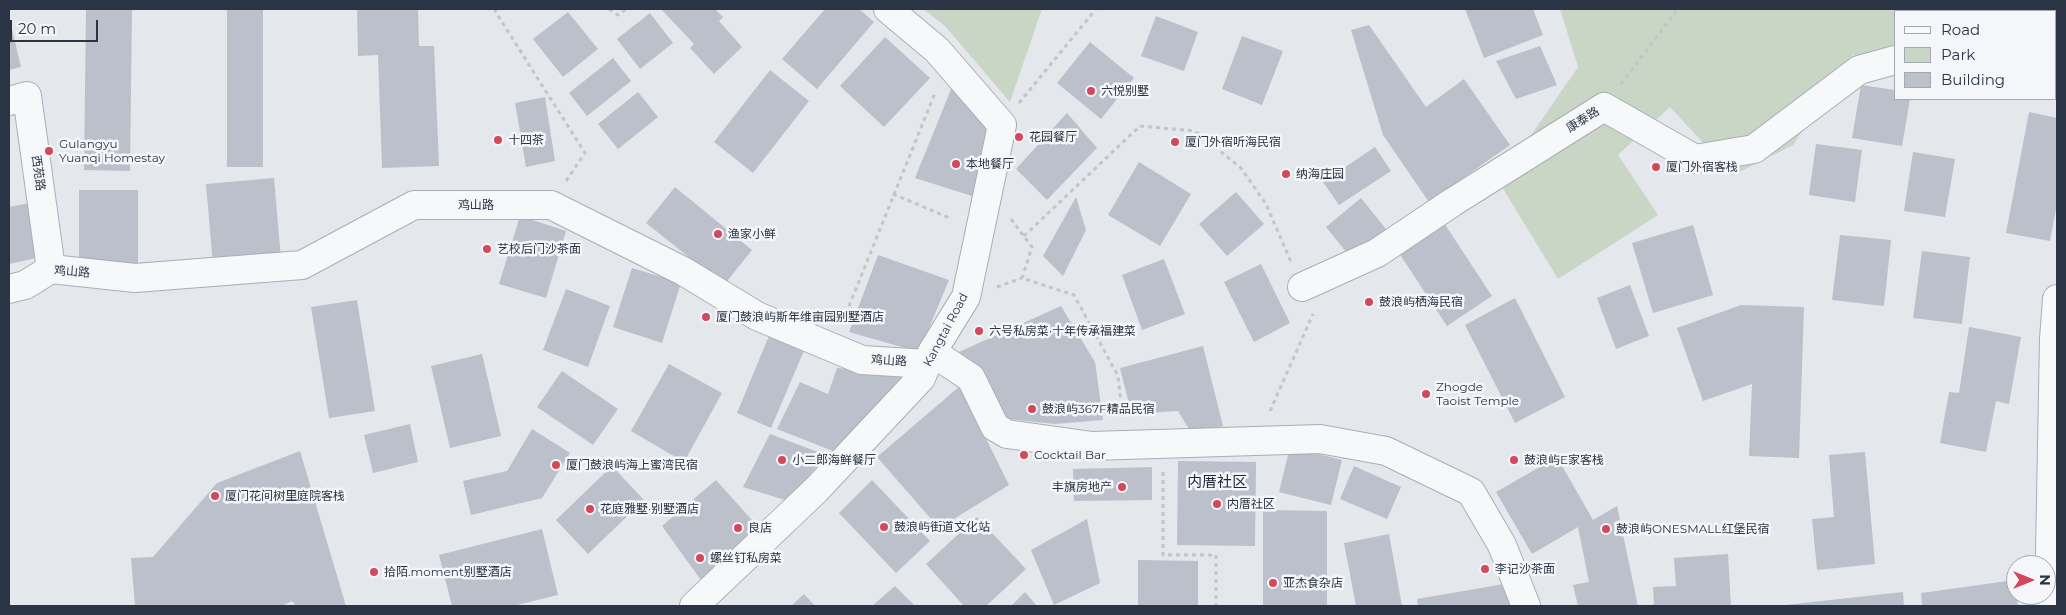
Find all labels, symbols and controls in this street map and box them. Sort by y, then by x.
scale bar [12,10,100,42]
legend [1894,10,2056,100]
text: 20 m [18,19,56,38]
text: Road [1941,20,1980,39]
text: Park [1941,45,1975,64]
text: Building [1941,70,2005,89]
place label: 六悦别墅 [1101,84,1149,98]
marker: 六悦别墅 [1085,85,1097,97]
street label: 康泰路 [1564,104,1602,136]
place label: 花园餐厅 [1029,130,1077,144]
marker: 花园餐厅 [1013,131,1025,143]
place label: 十四茶 [508,133,544,147]
marker: 十四茶 [492,134,504,146]
place label: 厦门外宿听海民宿 [1185,135,1281,149]
marker: 厦门外宿听海民宿 [1169,136,1181,148]
place label: Gulangyu Yuanqi Homestay [59,137,165,165]
marker: Gulangyu Yuanqi Homestay [43,145,55,157]
street label: 西苑路 [28,154,48,192]
place label: 本地餐厅 [966,157,1014,171]
marker: 本地餐厅 [950,158,962,170]
place label: 厦门外宿客栈 [1666,160,1738,174]
marker: 厦门外宿客栈 [1650,161,1662,173]
place label: 纳海庄园 [1296,167,1344,181]
marker: 纳海庄园 [1280,168,1292,180]
street label: 鸡山路 [458,198,494,212]
place label: 渔家小鲜 [728,227,776,241]
marker: 渔家小鲜 [712,228,724,240]
place label: 艺校后门沙茶面 [497,242,581,256]
marker: 艺校后门沙茶面 [481,243,493,255]
street label: 鸡山路 [54,264,90,280]
street label: Kangtai Road [921,291,971,369]
place label: 鼓浪屿栖海民宿 [1379,295,1463,309]
marker: 鼓浪屿栖海民宿 [1363,296,1375,308]
place label: 厦门鼓浪屿斯年维亩园别墅酒店 [716,310,884,324]
marker: 厦门鼓浪屿斯年维亩园别墅酒店 [700,311,712,323]
place label: 六号私房菜·十年传承福建菜 [989,324,1136,338]
marker: 六号私房菜·十年传承福建菜 [973,325,985,337]
street label: 鸡山路 [871,353,907,369]
place label: Zhogde Taoist Temple [1436,380,1519,408]
marker: Zhogde Taoist Temple [1420,388,1432,400]
place label: 鼓浪屿367F精品民宿 [1042,402,1155,416]
marker: 鼓浪屿367F精品民宿 [1026,403,1038,415]
place label: Cocktail Bar [1034,448,1106,462]
marker: Cocktail Bar [1018,449,1030,461]
place label: 小二郎海鲜餐厅 [792,453,876,467]
place label: 鼓浪屿E家客栈 [1524,453,1604,467]
marker: 小二郎海鲜餐厅 [776,454,788,466]
marker: 鼓浪屿E家客栈 [1508,454,1520,466]
place label: 厦门鼓浪屿海上蜜湾民宿 [566,458,698,472]
marker: 厦门鼓浪屿海上蜜湾民宿 [550,459,562,471]
district label: 内厝社区 [1187,474,1247,492]
place label: 丰旗房地产 [1052,480,1112,494]
marker: 丰旗房地产 [1116,481,1128,493]
place label: 厦门花间树里庭院客栈 [225,489,345,503]
marker: 厦门花间树里庭院客栈 [209,490,221,502]
place label: 内厝社区 [1227,497,1275,511]
marker: 内厝社区 [1211,498,1223,510]
place label: 花庭雅墅·别墅酒店 [600,502,699,516]
marker: 花庭雅墅·别墅酒店 [584,503,596,515]
place label: 鼓浪屿街道文化站 [894,520,990,534]
place label: 良店 [748,521,772,535]
marker: 鼓浪屿街道文化站 [878,521,890,533]
marker: 良店 [732,522,744,534]
place label: 鼓浪屿ONESMALL红堡民宿 [1616,522,1769,536]
marker: 鼓浪屿ONESMALL红堡民宿 [1600,523,1612,535]
place label: 螺丝钉私房菜 [710,551,782,565]
marker: 螺丝钉私房菜 [694,552,706,564]
north arrow [2006,555,2056,605]
place label: 李记沙茶面 [1495,562,1555,576]
marker: 李记沙茶面 [1479,563,1491,575]
place label: 拾陌.moment别墅酒店 [384,565,512,579]
marker: 拾陌.moment别墅酒店 [368,566,380,578]
text: N [2036,574,2054,586]
place label: 亚杰食杂店 [1283,576,1343,590]
marker: 亚杰食杂店 [1267,577,1279,589]

